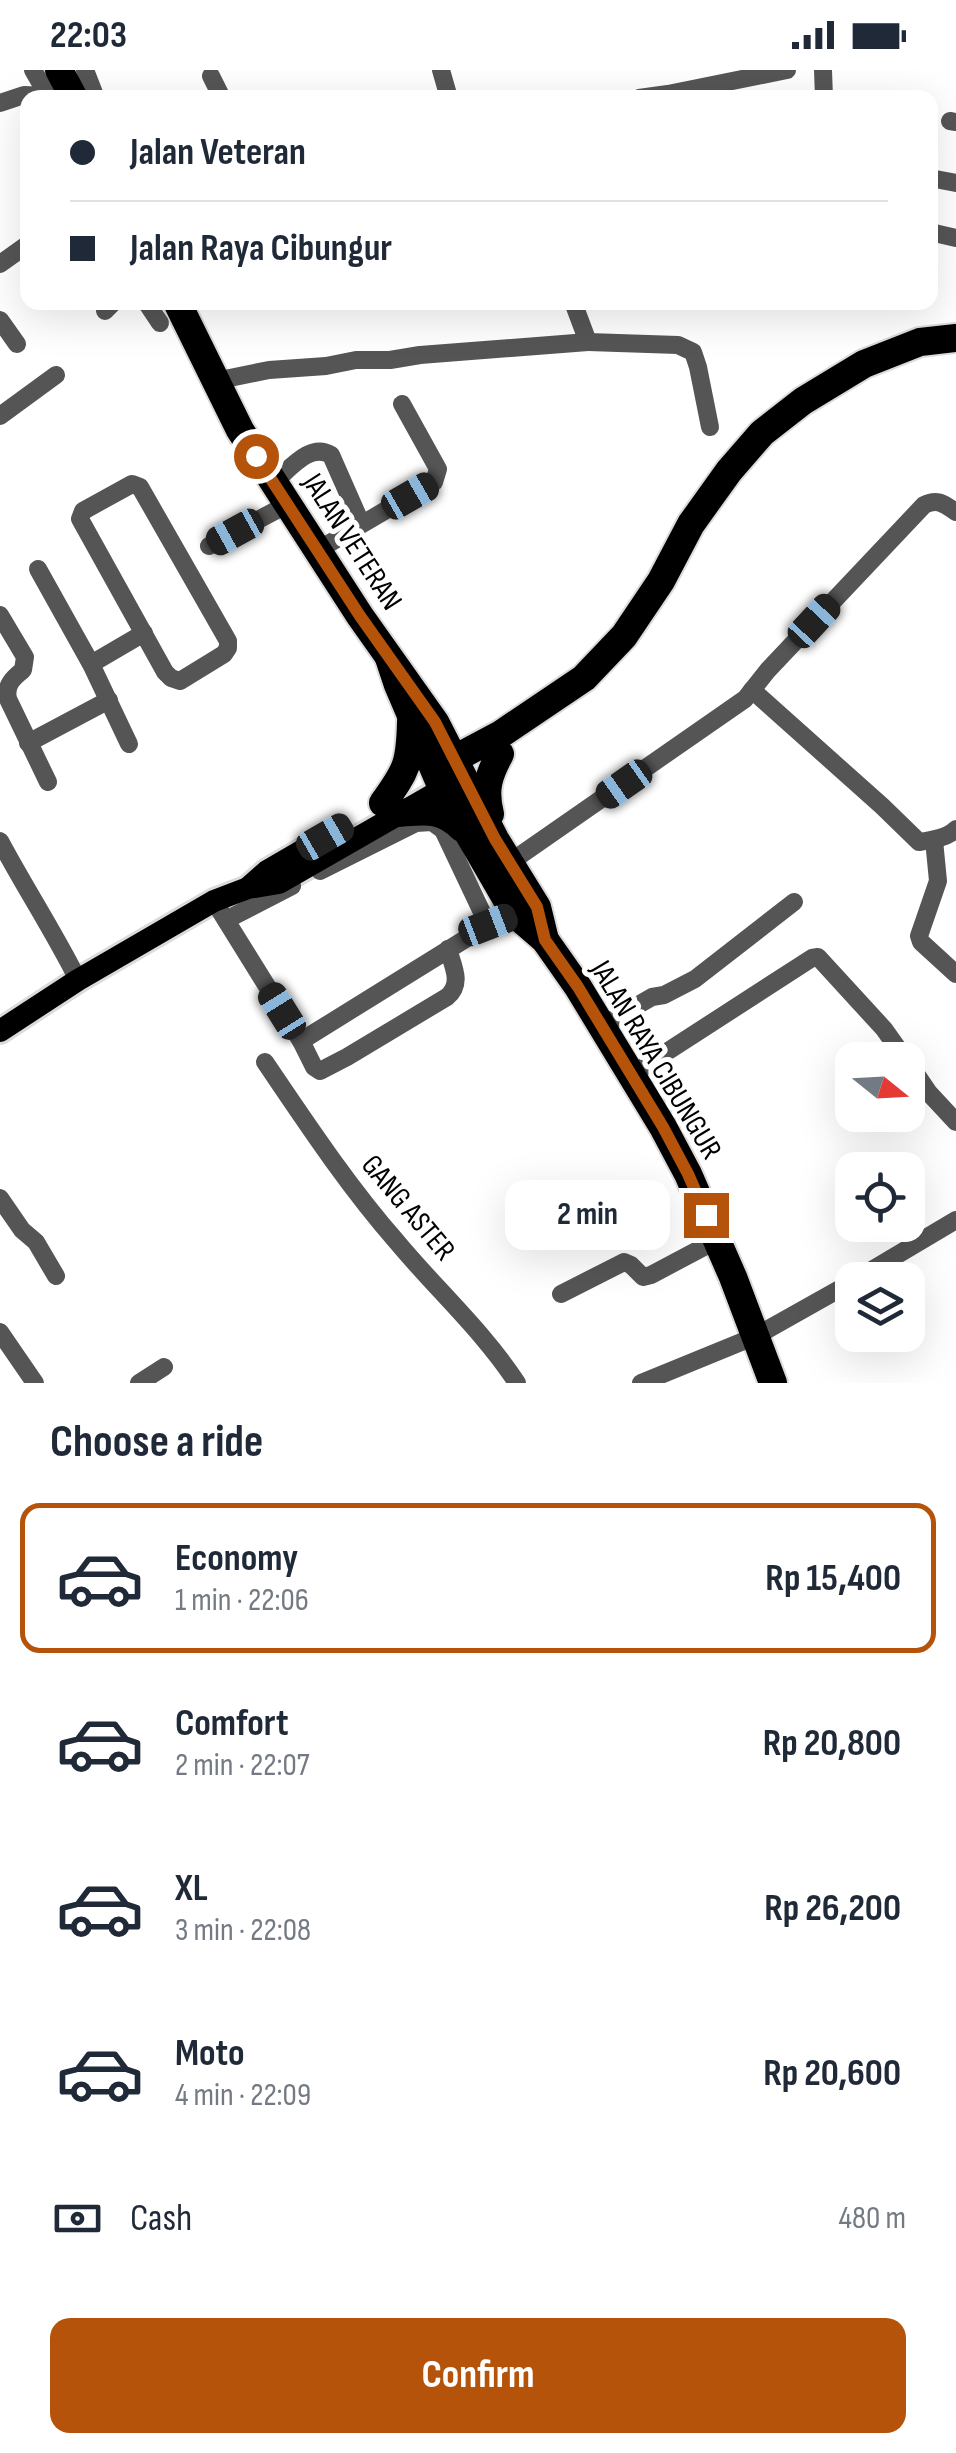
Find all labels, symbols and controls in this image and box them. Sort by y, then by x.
text: 22:03 [50,13,127,58]
text: Jalan Veteran [130,130,306,175]
text: Jalan Raya Cibungur [130,226,392,271]
route start [234,434,279,479]
street label: JALAN VETERAN [294,466,409,617]
car [377,468,443,524]
car [201,504,269,560]
car [783,589,845,653]
car [591,755,657,813]
car [292,809,358,865]
car [455,900,521,950]
street label: JALAN RAYA CIBUNGUR [582,953,729,1166]
car [253,978,311,1044]
north arrow [835,1042,925,1132]
map controls [835,1042,925,1352]
street label: GANG ASTER [353,1148,463,1268]
button: locate [835,1152,925,1242]
callout: 2 min [506,1180,671,1250]
route end [684,1193,729,1238]
text: 2 min [557,1195,618,1234]
button: layers [835,1262,925,1352]
text: Choose a ride [50,1415,263,1470]
icon: car [55,1533,145,1623]
text: Economy [175,1536,298,1581]
text: Rp 15,400 [765,1556,901,1601]
text: 1 min · 22:06 [175,1581,309,1620]
icon: car [55,1698,145,1788]
text: Comfort [175,1701,289,1746]
text: Rp 20,800 [763,1721,901,1766]
text: 2 min · 22:07 [175,1746,309,1785]
icon: car [55,1863,145,1953]
text: XL [175,1866,208,1911]
text: Rp 26,200 [764,1886,901,1931]
text: 3 min · 22:08 [175,1911,311,1950]
icon: car [55,2028,145,2118]
text: Moto [175,2031,245,2076]
text: Rp 20,600 [763,2051,901,2096]
text: 4 min · 22:09 [175,2076,311,2115]
icon: cash [50,2191,105,2246]
text: Cash [130,2196,192,2241]
text: 480 m [839,2199,906,2238]
button: Confirm [50,2318,906,2433]

